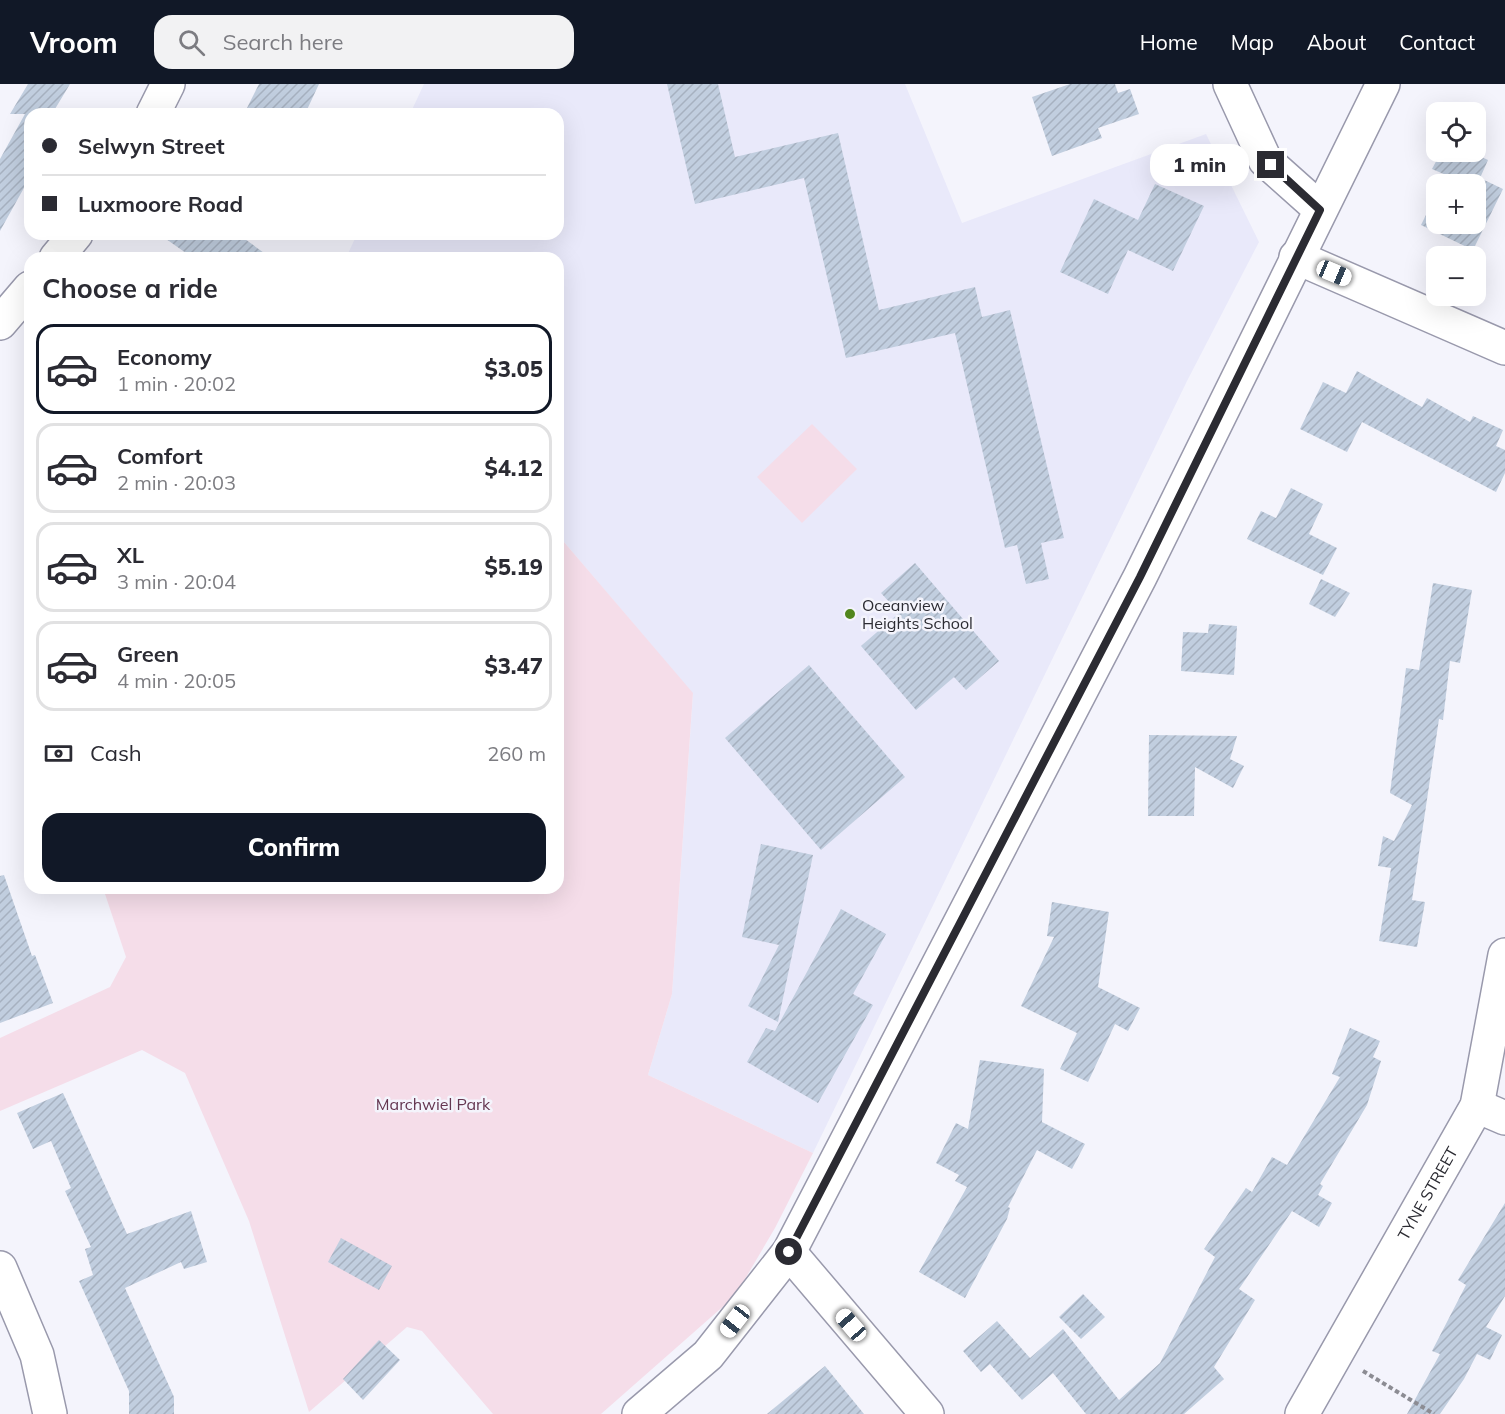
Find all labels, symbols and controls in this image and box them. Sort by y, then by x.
search box [154,15,574,69]
text: Vroom [30,25,118,60]
icon: search [175,26,208,59]
text: Search here [223,28,344,56]
text: Home [1140,29,1198,55]
text: Map [1231,29,1274,55]
text: About [1307,29,1366,55]
text: Contact [1399,29,1475,55]
map controls [1426,102,1486,306]
button: locate [1426,102,1486,162]
text: Selwyn Street [78,132,225,160]
callout: 1 min [1151,144,1250,186]
route end [1257,151,1284,178]
text: 1 min [1173,152,1226,177]
button: + [1426,174,1486,234]
text: Luxmoore Road [78,190,243,218]
button: − [1426,246,1486,306]
car [1314,258,1354,288]
text: Choose a ride [42,271,218,305]
icon: car [45,342,99,396]
text: Economy [117,343,212,371]
text: $3.05 [484,355,543,383]
text: 1 min · 20:02 [117,371,236,396]
icon: car [45,441,99,495]
text: Comfort [117,442,203,470]
text: $4.12 [484,454,543,482]
text: 2 min · 20:03 [117,470,236,495]
icon: car [45,540,99,594]
text: XL [117,541,144,569]
text: $5.19 [484,553,543,581]
text: 3 min · 20:04 [117,569,236,594]
place label: Oceanview Heights School [862,595,973,633]
marker: Oceanview Heights School [843,607,857,621]
icon: car [45,639,99,693]
text: Green [117,640,179,668]
text: $3.47 [484,652,543,680]
text: 4 min · 20:05 [117,668,236,693]
icon: cash [42,737,75,770]
text: Cash [90,739,142,767]
text: 260 m [487,741,546,766]
button: Confirm [42,813,546,882]
park label: Marchwiel Park [376,1094,491,1114]
street label: TYNE STREET [1393,1143,1462,1243]
route start [775,1238,802,1265]
car [717,1301,753,1341]
car [832,1306,870,1344]

